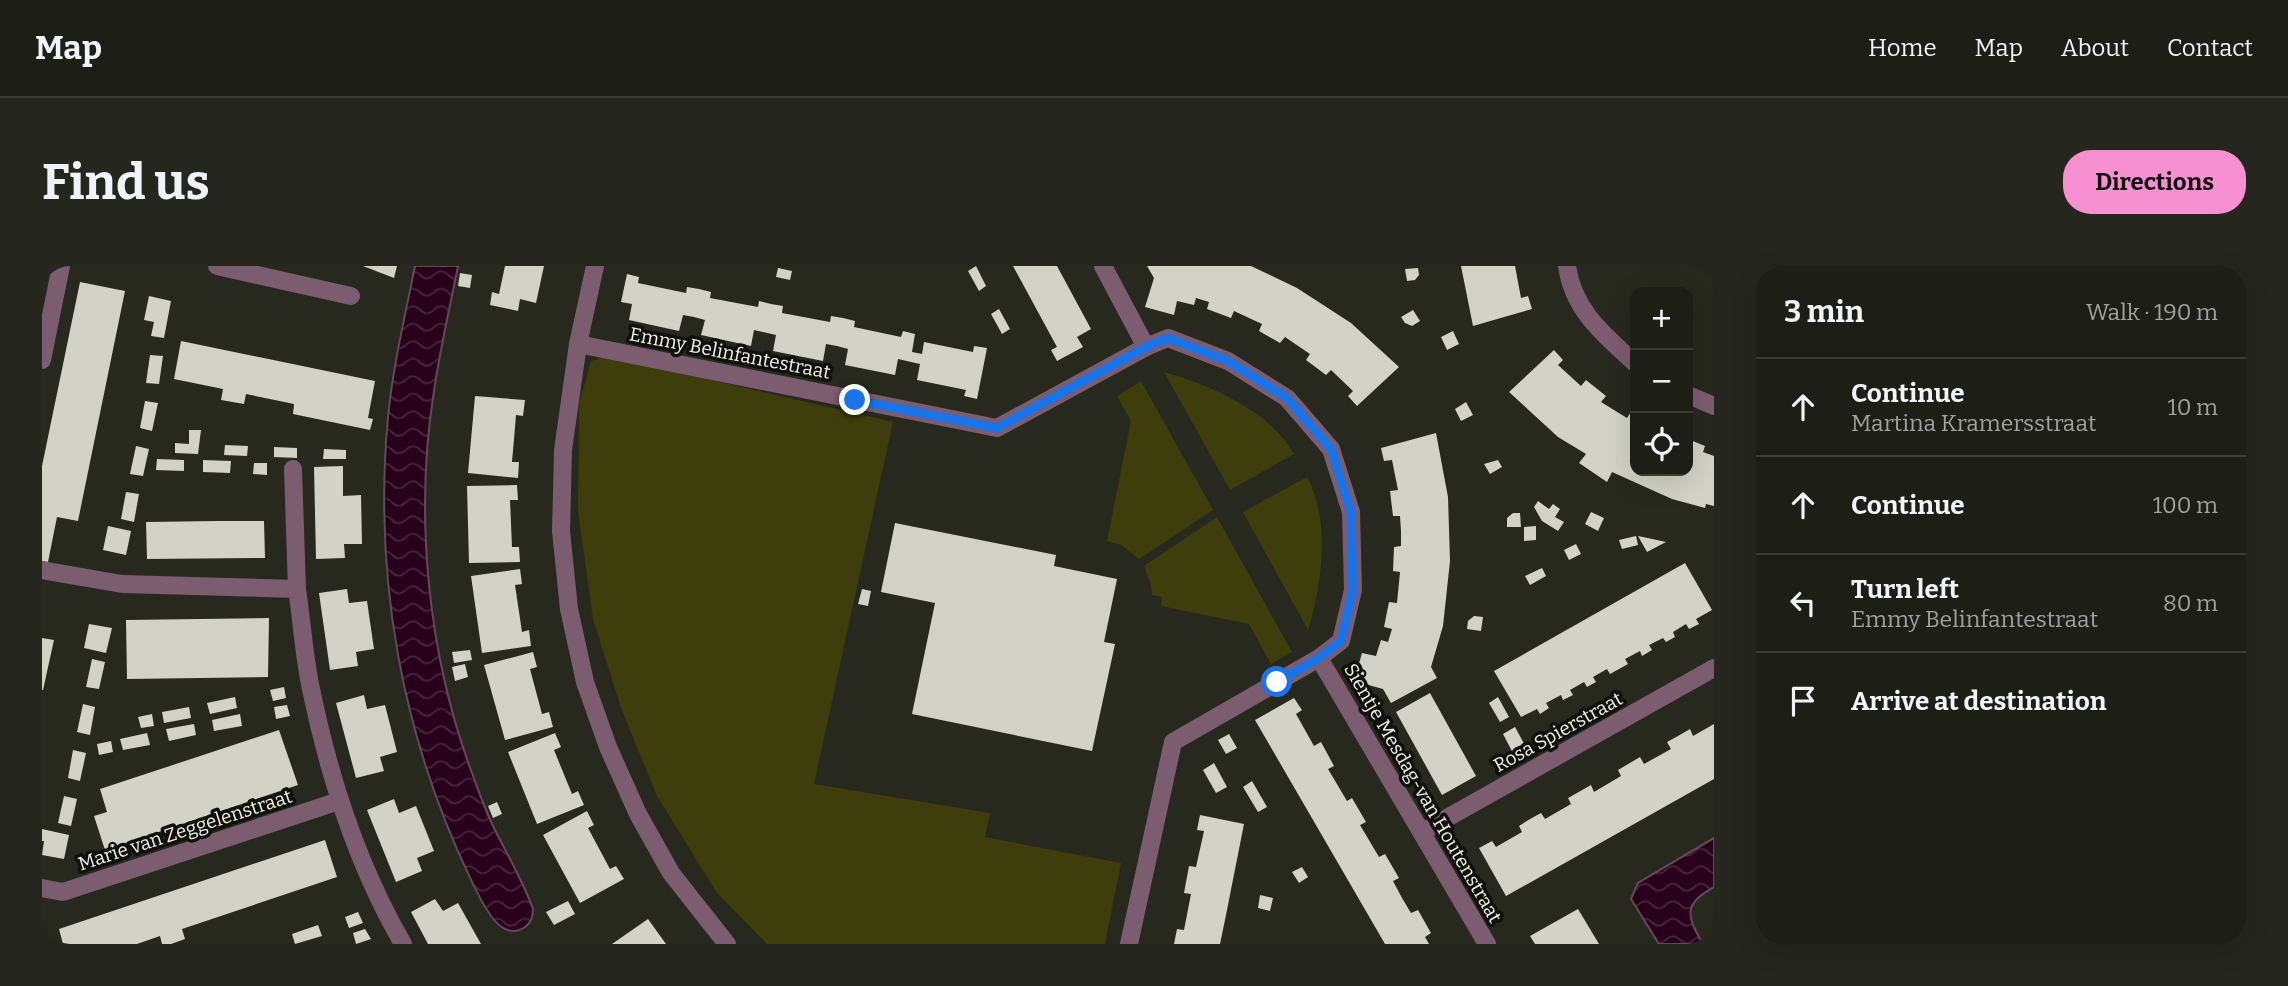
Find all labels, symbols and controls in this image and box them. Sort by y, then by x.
text: Map [35,28,102,68]
text: Home [1868,34,1937,62]
text: Map [1975,34,2023,62]
text: About [2061,34,2129,62]
text: Contact [2167,34,2253,62]
button: Directions [2063,150,2246,214]
text: Find us [42,153,210,212]
map controls [1630,287,1693,476]
button: + [1630,287,1693,350]
text: 3 min [1784,294,1864,330]
text: Walk · 190 m [2086,298,2218,326]
street label: Emmy Belinfantestraat [628,322,832,384]
button: − [1630,350,1693,413]
text: Continue [1851,378,1965,409]
route end [839,384,870,415]
icon: ahead [1784,388,1822,426]
text: 10 m [2167,393,2218,421]
text: Martina Kramersstraat [1851,409,2096,437]
button: locate [1630,413,1693,476]
icon: ahead [1784,486,1822,524]
text: Continue [1851,490,1965,521]
text: 100 m [2153,491,2218,519]
text: Turn left [1851,574,1959,605]
icon: left [1784,584,1822,622]
text: 80 m [2163,589,2218,617]
text: Emmy Belinfantestraat [1851,605,2098,633]
street label: Sientje Mesdag-van Houtenstraat [1339,659,1507,927]
route start [1261,666,1292,697]
icon: arrive [1784,682,1822,720]
text: Arrive at destination [1851,686,2106,717]
street label: Rosa Spierstraat [1489,687,1627,777]
street label: Marie van Zeggelenstraat [75,784,295,875]

